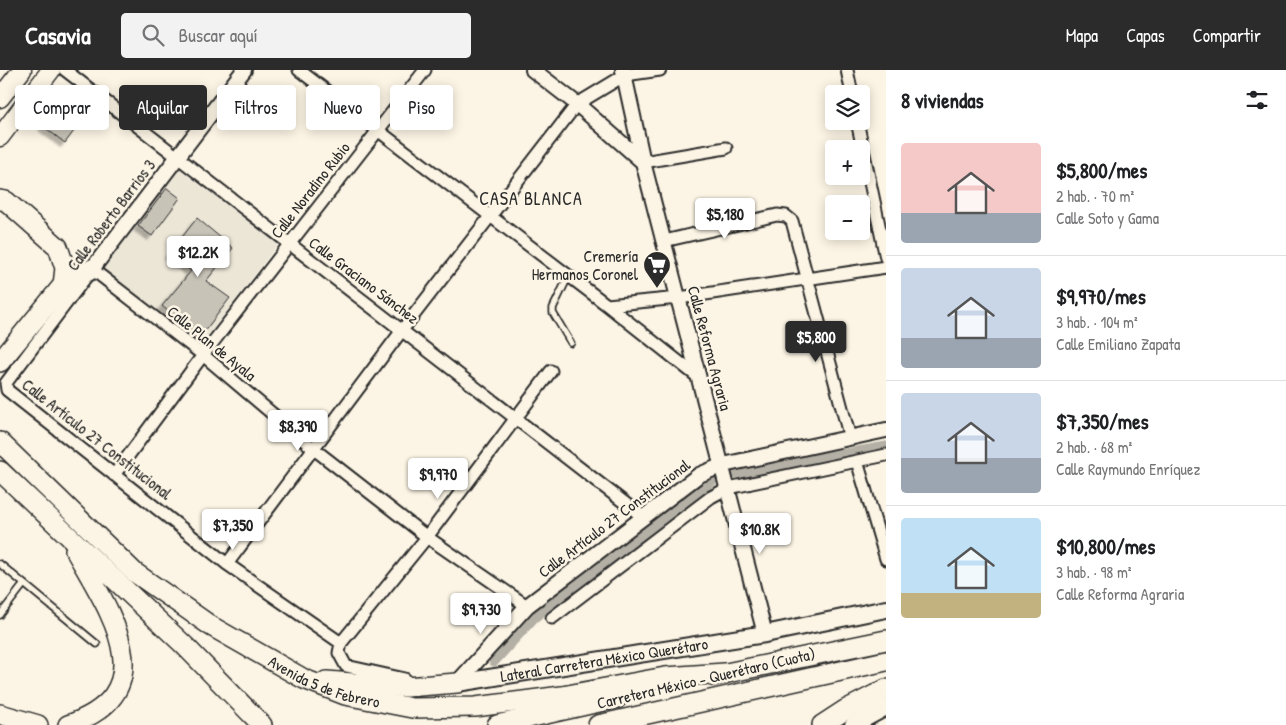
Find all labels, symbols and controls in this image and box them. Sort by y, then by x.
search box [121,13,471,58]
text: Casavia [25,19,91,51]
icon: search [139,21,167,49]
text: Buscar aquí [179,22,258,48]
text: Mapa [1066,23,1098,48]
text: Capas [1126,23,1165,48]
text: Compartir [1193,23,1261,48]
chip: Comprar [15,85,109,130]
chip: Alquilar [119,85,207,130]
chip: Filtros [217,85,296,130]
chip: Nuevo [306,85,380,130]
chip: Piso [390,85,453,130]
map controls [825,85,870,240]
button: layers [825,85,870,130]
text: 8 viviendas [901,86,984,115]
icon: filters [1243,86,1271,114]
street label: Calle Noradino Rubio [265,137,355,243]
button: + [825,140,870,185]
street label: Calle Roberto Barrios 3 [62,155,160,275]
text: $5,800/mes [1056,156,1147,185]
icon: home [941,163,1001,223]
text: 2 hab. · 70 m² [1056,185,1134,207]
district label: CASA BLANCA [479,186,583,211]
button: − [825,195,870,240]
pin: $5,180 [684,198,766,240]
text: $5,180 [706,203,744,225]
text: Calle Soto y Gama [1056,207,1159,229]
street label: Calle Graciano Sánchez [304,231,424,329]
pin: $12.2K [157,236,239,278]
text: $12.2K [178,241,218,263]
place label: Cremería Hermanos Coronel [532,245,639,285]
supermarket icon: Cremería Hermanos Coronel [642,250,672,289]
text: $9,970/mes [1056,282,1146,311]
street label: Calle Reforma Agraria [683,283,737,413]
icon: home [941,288,1001,348]
street label: Calle Plan de Ayala [163,300,261,386]
text: 3 hab. · 104 m² [1056,311,1138,333]
pin: $5,800 [775,320,857,363]
text: $5,800 [796,326,836,348]
text: Calle Emiliano Zapata [1056,333,1180,355]
street label: Calle Artículo 27 Constitucional [17,373,177,505]
text: $7,350/mes [1056,407,1149,436]
pin: $8,390 [257,410,339,452]
icon: home [941,413,1001,473]
text: $8,390 [279,415,317,437]
text: 2 hab. · 68 m² [1056,436,1132,458]
street label: Calle Artículo 27 Constitucional [534,453,695,582]
pin: $9,970 [397,458,479,500]
text: Calle Raymundo Enríquez [1056,458,1200,480]
text: $9,970 [419,463,457,485]
pin: $7,350 [192,508,274,551]
pin: $10.8K [719,512,801,555]
text: $7,350 [213,514,253,536]
text: $10.8K [740,518,780,540]
text: $10,800/mes [1056,532,1155,561]
icon: home [941,538,1001,598]
text: 3 hab. · 98 m² [1056,561,1131,583]
text: Calle Reforma Agraria [1056,583,1184,605]
pin: $9,730 [440,592,522,635]
text: $9,730 [461,598,501,620]
street label: Lateral Carretera México Querétaro [499,632,710,687]
street label: Carretera México - Querétaro (Cuota) [595,642,817,714]
street label: Avenida 5 de Febrero [265,650,382,713]

